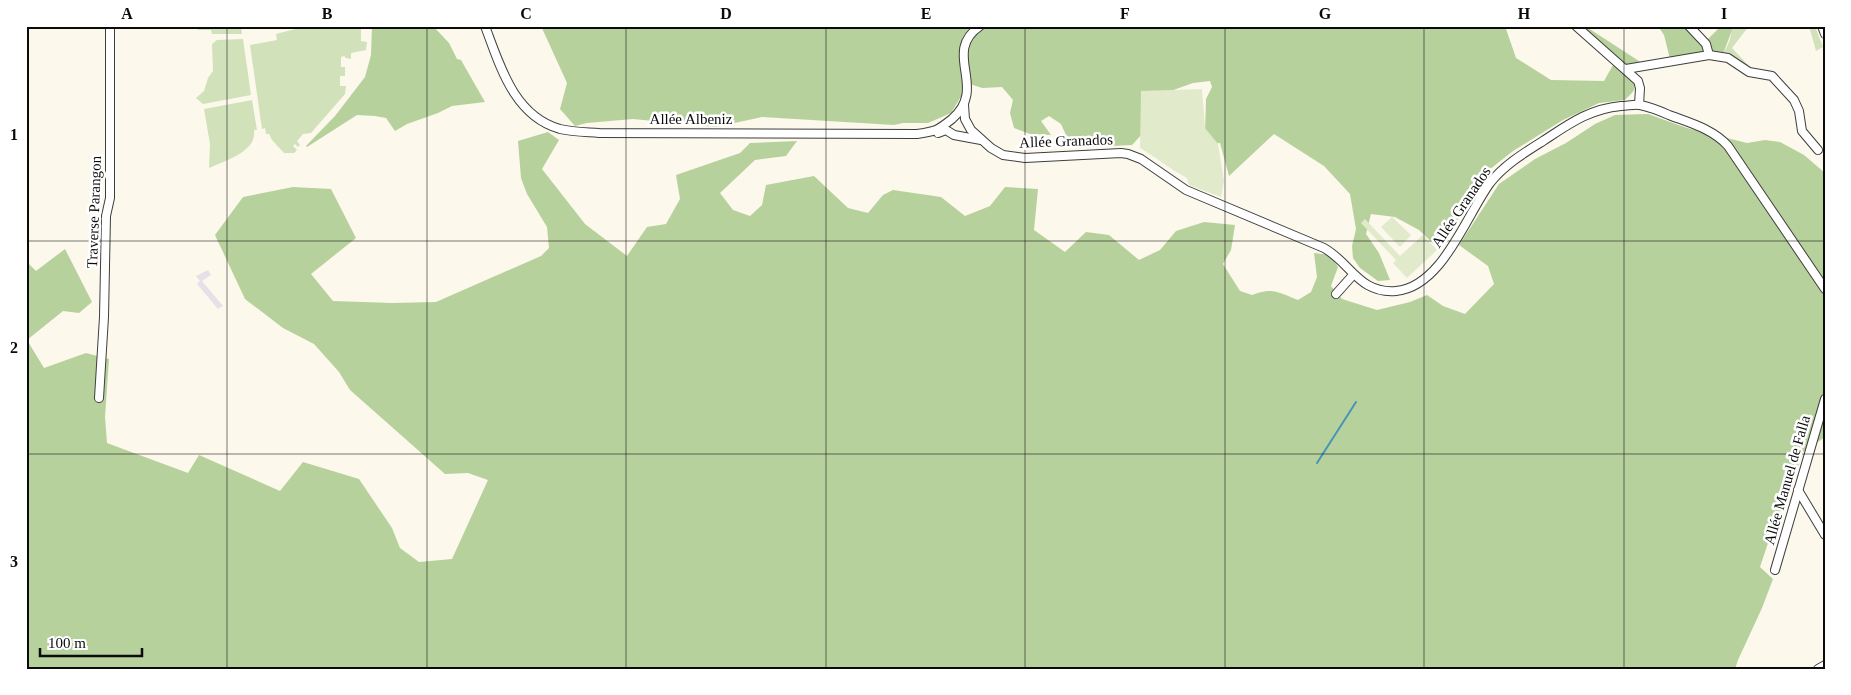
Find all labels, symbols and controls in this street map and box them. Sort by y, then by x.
text: A [121,5,133,22]
text: B [322,5,333,22]
text: C [520,5,532,22]
text: D [720,5,732,22]
text: E [921,5,931,22]
text: F [1120,5,1130,22]
text: G [1319,5,1332,22]
text: H [1518,5,1531,22]
text: I [1721,5,1727,22]
street label: Allée Albeniz [650,111,733,127]
text: 1 [10,126,18,143]
street label: Allée Granados [1019,131,1113,151]
street label: Traverse Parangon [84,155,104,268]
street label: Allée Granados [1428,164,1494,250]
text: 2 [10,339,18,356]
street label: Allée Manuel de Falla [1761,413,1813,546]
text: 3 [10,553,18,570]
scale bar [40,625,142,657]
text: 100 m [48,635,86,651]

